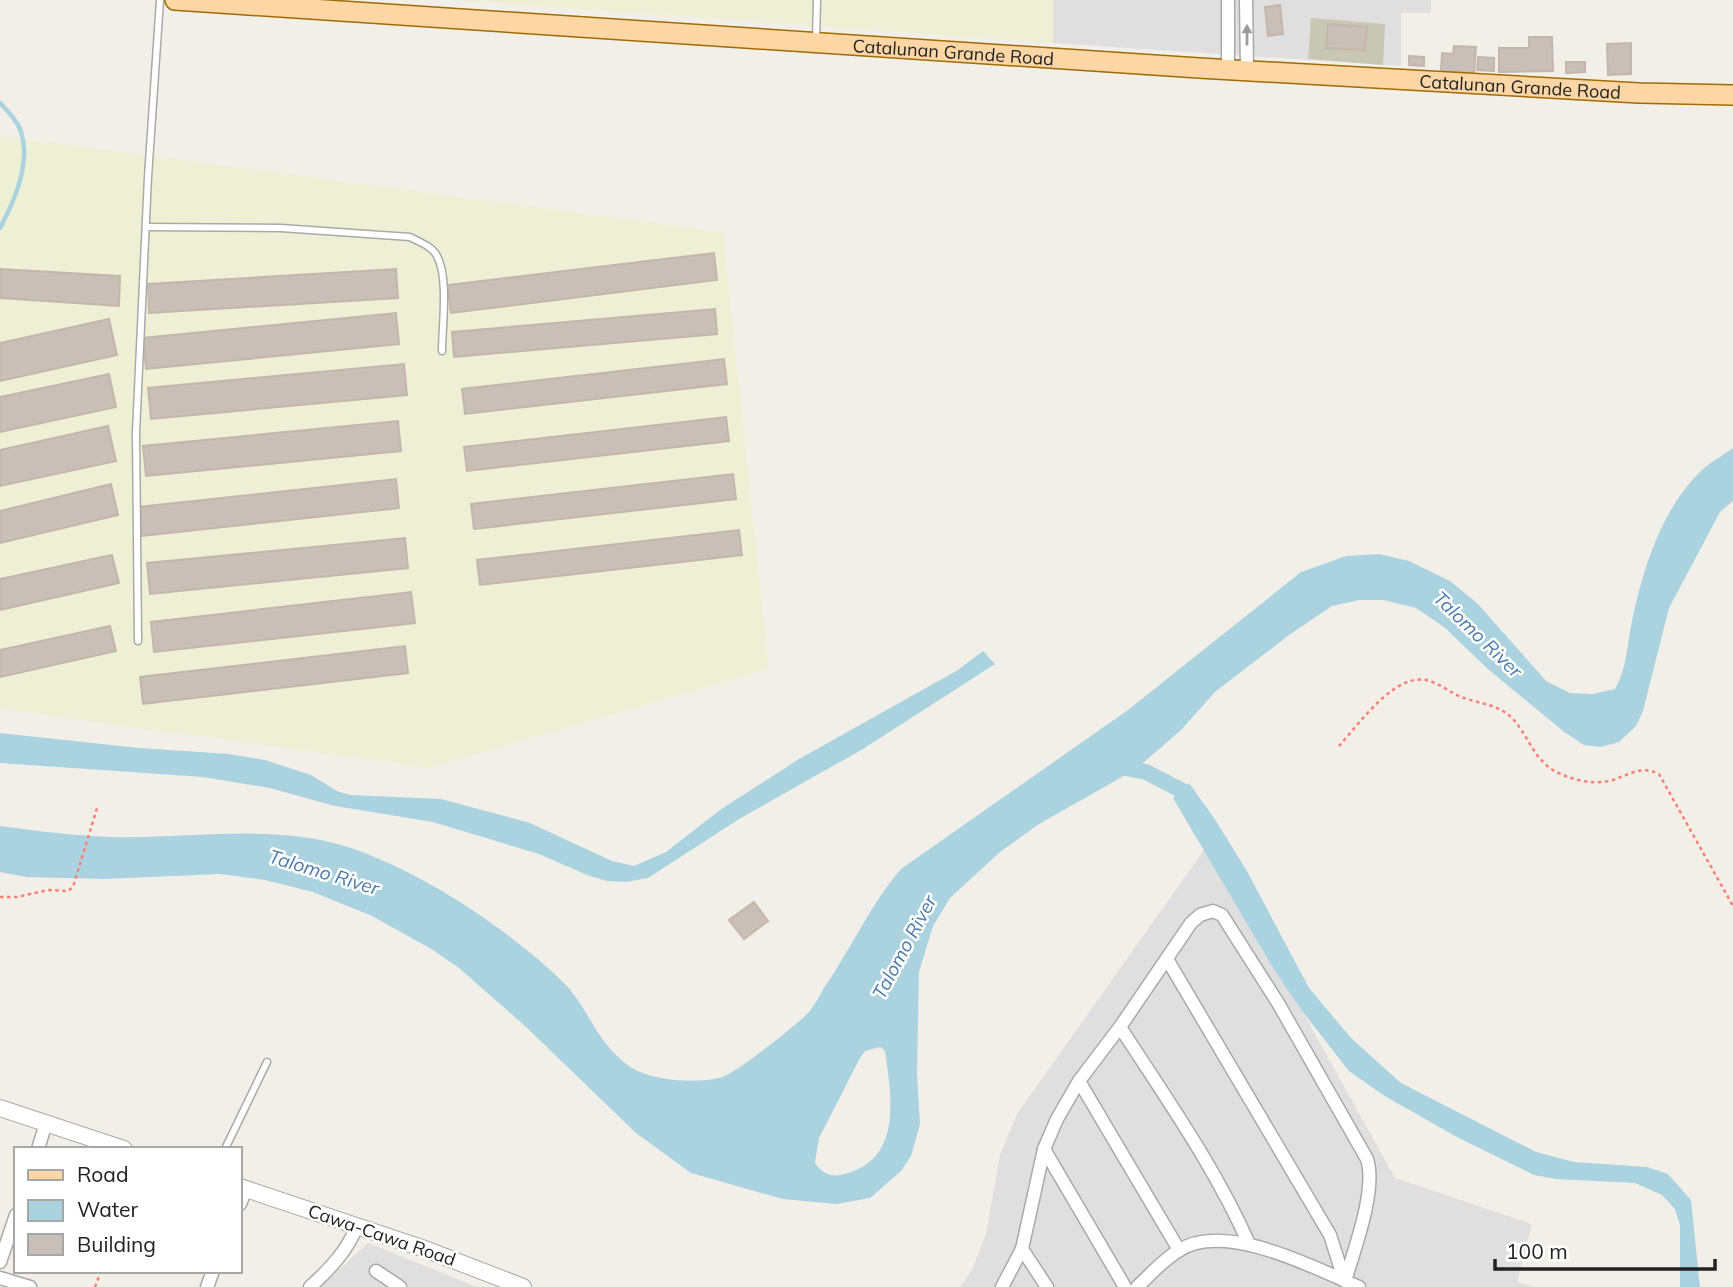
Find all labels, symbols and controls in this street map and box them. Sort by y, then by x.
one-way arrow [1241,24,1253,46]
street label: Catalunan Grande Road [852,34,1055,70]
street label: Catalunan Grande Road [1419,69,1622,103]
water label: Talomo River [1429,586,1528,683]
water label: Talomo River [266,844,383,900]
water label: Talomo River [867,890,942,1003]
legend [14,1147,242,1273]
text: Road [77,1161,128,1187]
text: Water [77,1196,138,1222]
street label: Cawa-Cawa Road [305,1199,459,1271]
scale bar [1495,1228,1716,1272]
text: Building [77,1231,156,1257]
text: 100 m [1506,1238,1568,1264]

